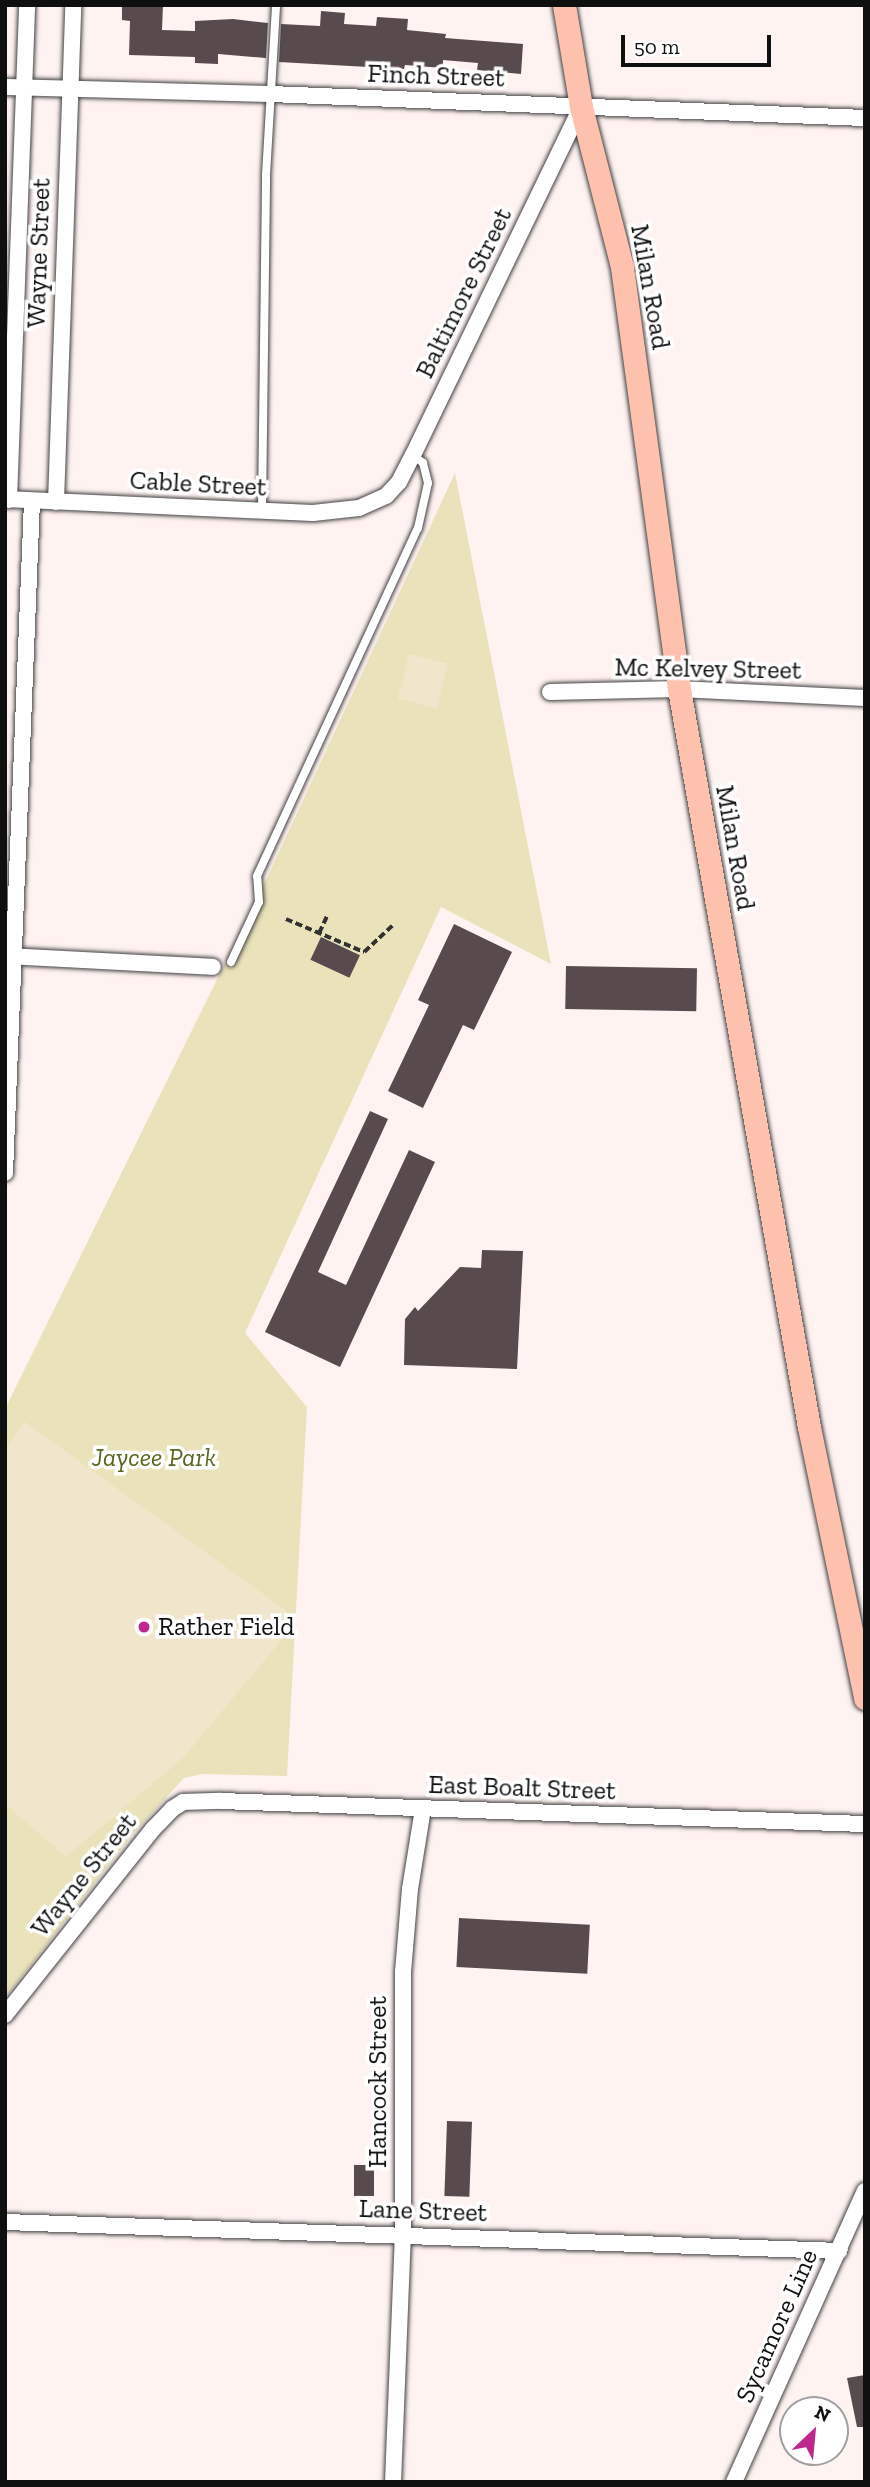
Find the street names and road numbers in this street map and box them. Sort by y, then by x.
street label: Finch Street [367,58,505,94]
street label: Wayne Street [21,178,57,328]
street label: Baltimore Street [409,203,519,383]
street label: Milan Road [624,222,676,352]
street label: Cable Street [129,465,267,503]
street label: Mc Kelvey Street [614,652,802,686]
street label: Milan Road [709,783,761,913]
street label: East Boalt Street [428,1769,616,1807]
street label: Wayne Street [25,1807,143,1943]
street label: Hancock Street [362,1996,394,2168]
street label: Lane Street [358,2193,488,2229]
street label: Sycamore Line [729,2244,825,2408]

